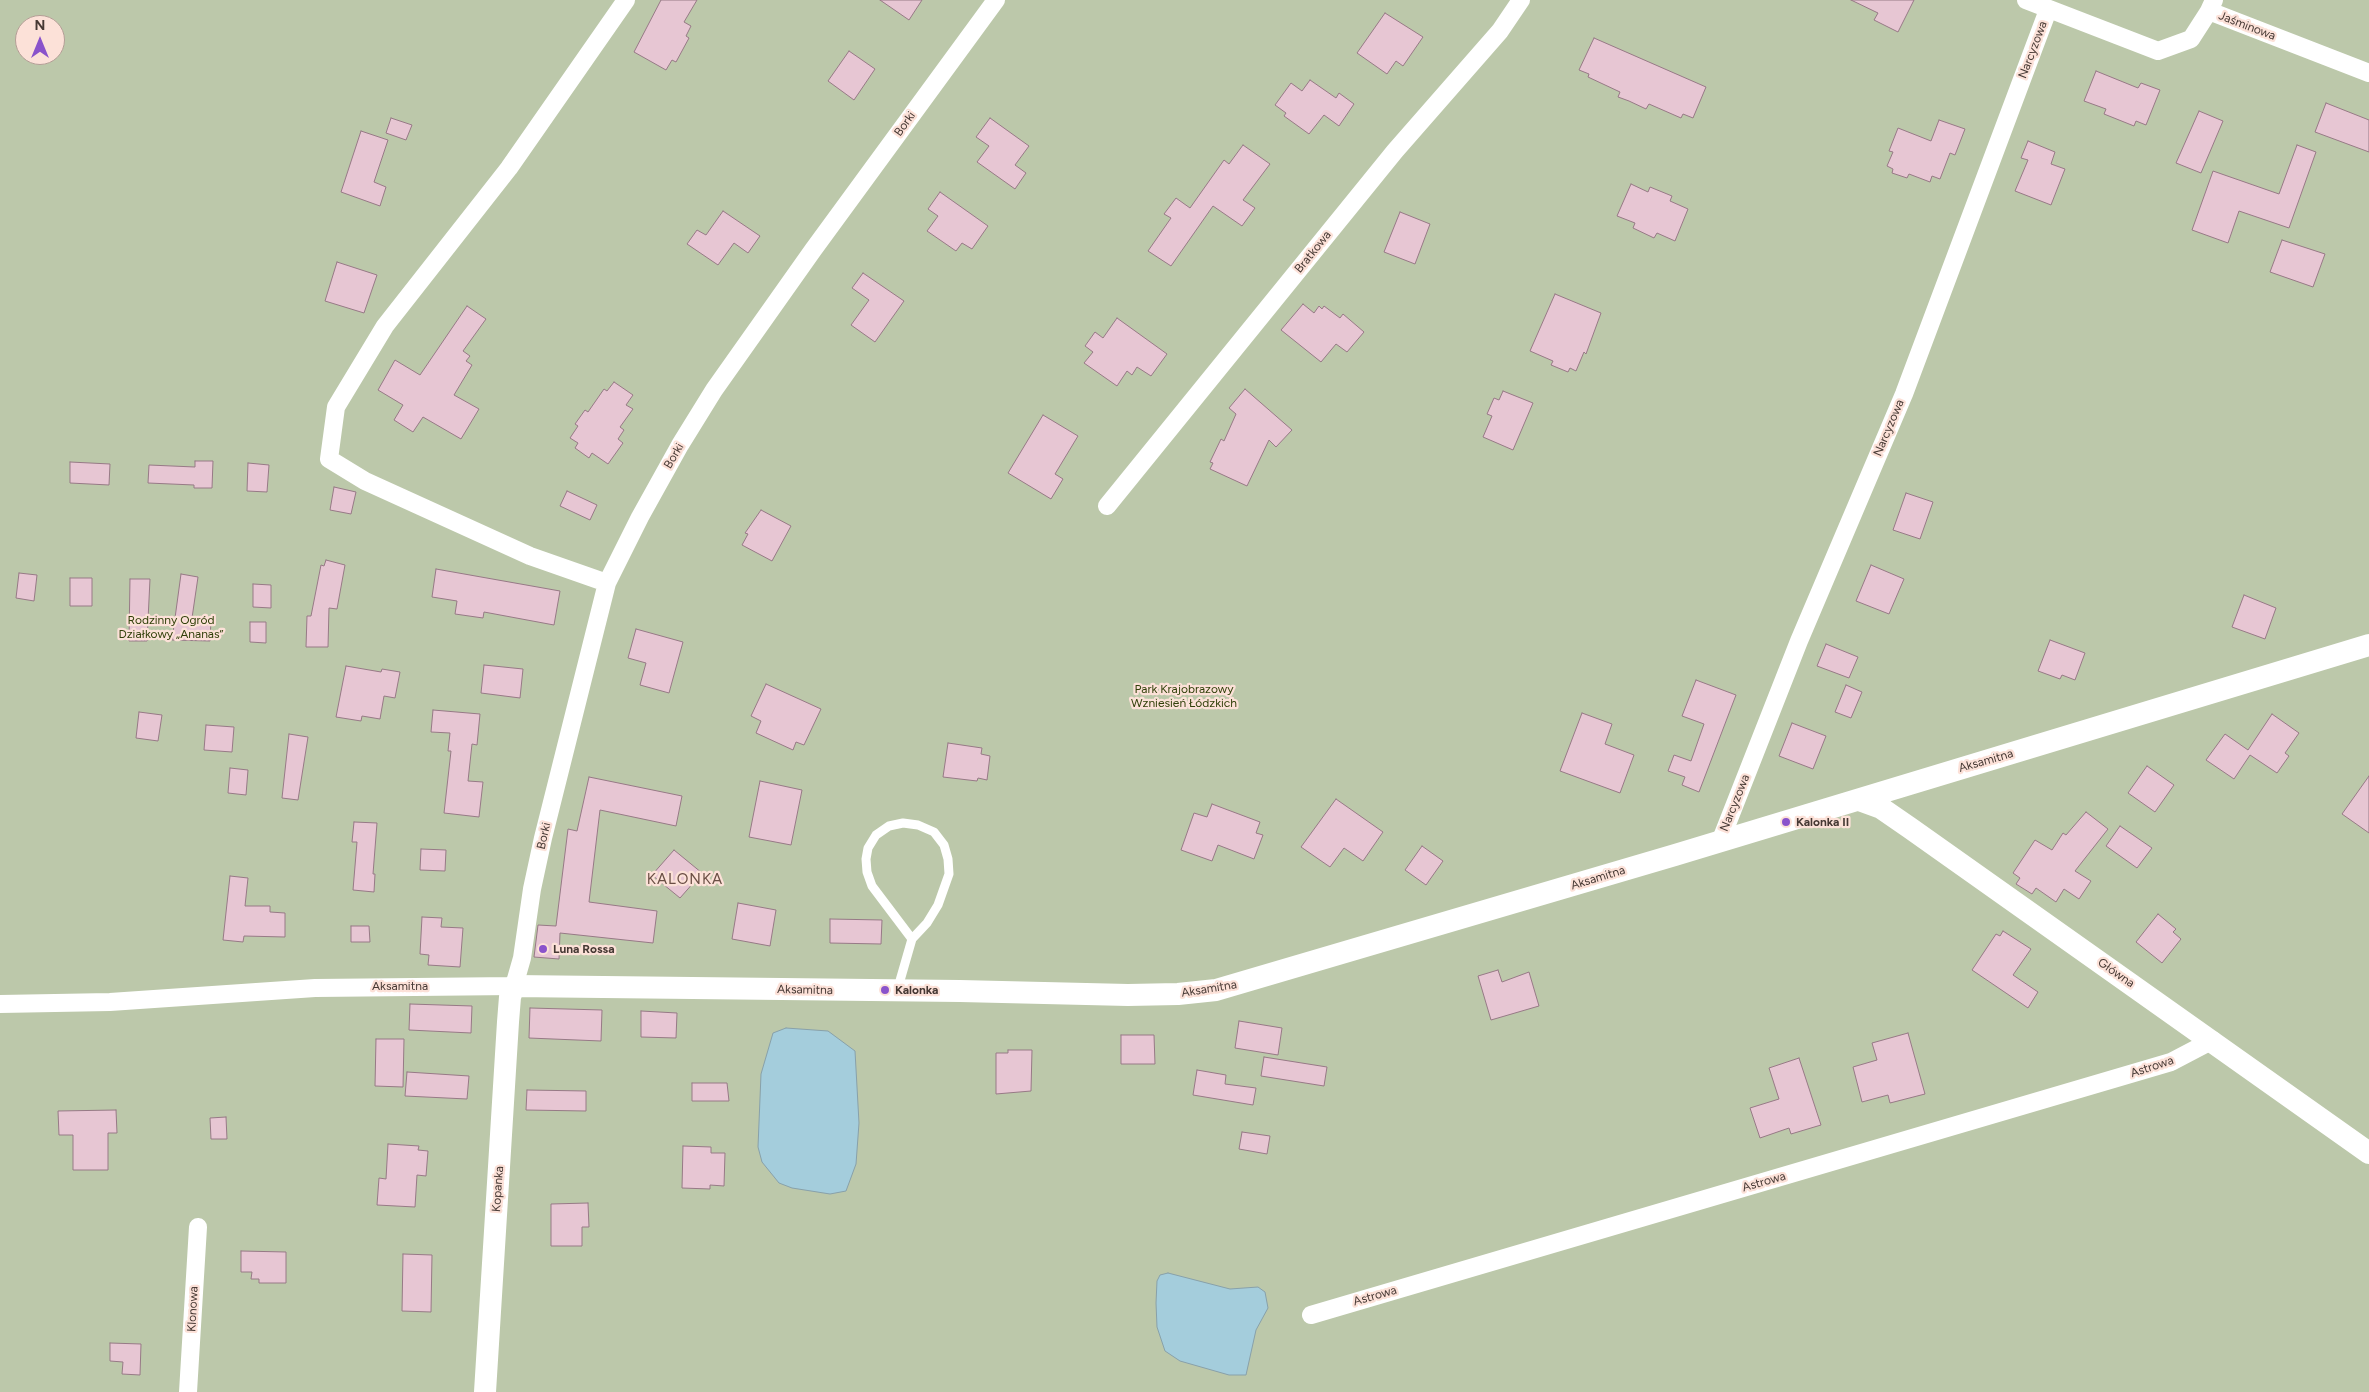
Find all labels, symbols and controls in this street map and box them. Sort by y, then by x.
street label: Jaśminowa [2216,9,2278,43]
north arrow [15,15,65,65]
text: N [35,17,45,34]
street label: Narcyzowa [2015,19,2051,81]
street label: Borki [891,109,919,139]
street label: Bratkowa [1292,228,1334,276]
street label: Narcyzowa [1871,397,1907,459]
street label: Borki [661,441,687,471]
park label: Rodzinny Ogród Działkowy „Ananas” [118,613,224,641]
park label: Park Krajobrazowy Wzniesień Łódzkich [1131,682,1237,710]
street label: Aksamitna [1957,746,2015,776]
street label: Narcyzowa [1717,772,1753,834]
place label: Kalonka II [1796,815,1849,829]
marker: Kalonka II [1780,816,1792,828]
street label: Borki [534,821,554,851]
street label: Aksamitna [1569,863,1627,893]
district label: KALONKA [646,871,724,889]
place label: Luna Rossa [553,942,615,956]
marker: Luna Rossa [537,943,549,955]
street label: Główna [2095,955,2137,991]
street label: Aksamitna [1180,978,1238,1000]
street label: Aksamitna [372,979,428,993]
street label: Aksamitna [777,982,833,998]
place label: Kalonka [895,983,938,997]
marker: Kalonka [879,984,891,996]
street label: Astrowa [2129,1053,2175,1081]
street label: Kopanka [489,1166,507,1212]
street label: Astrowa [1741,1169,1787,1195]
street label: Astrowa [1352,1283,1398,1309]
street label: Klonowa [185,1286,201,1332]

